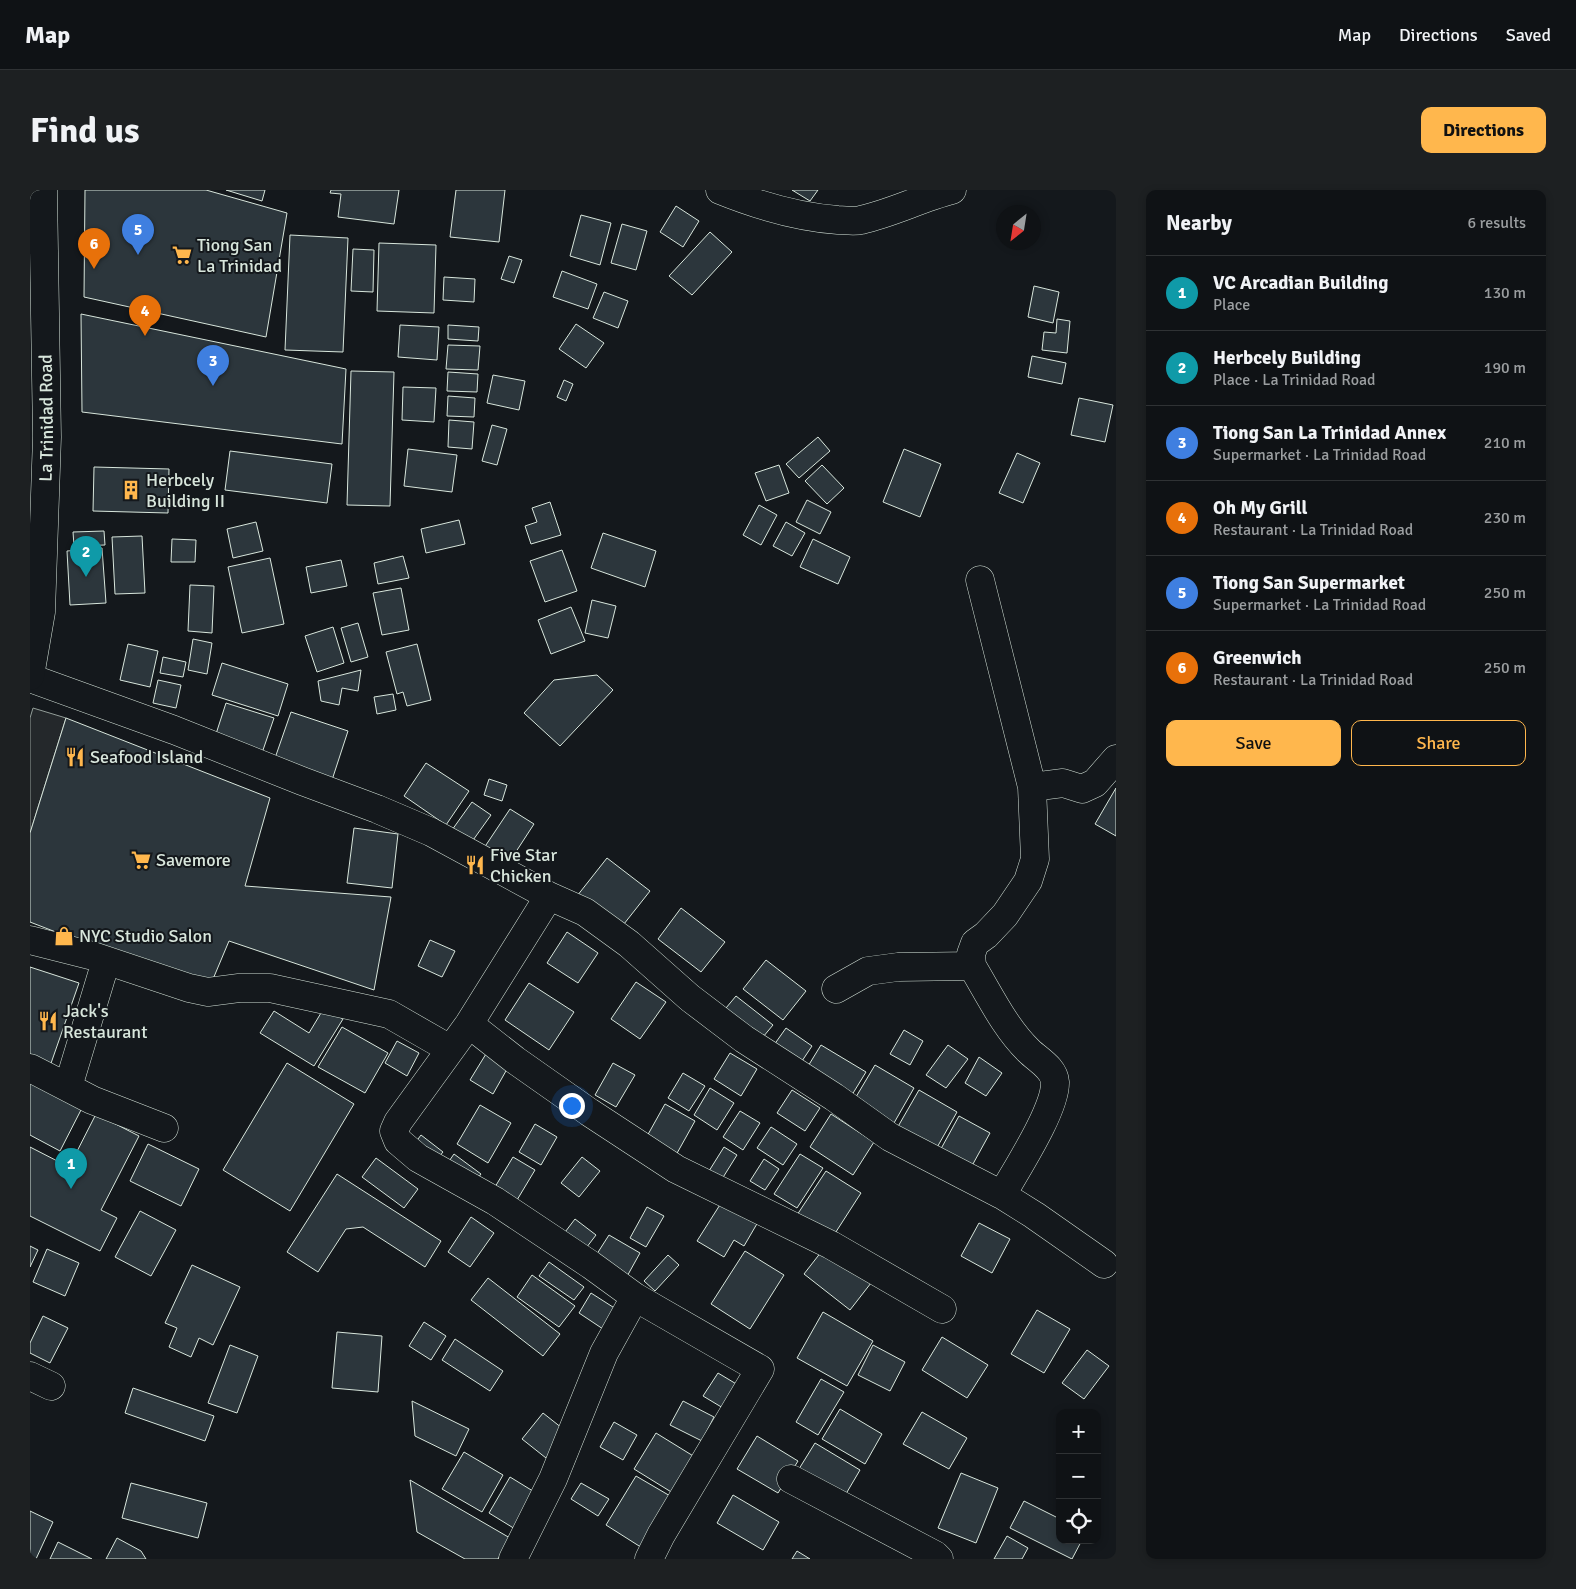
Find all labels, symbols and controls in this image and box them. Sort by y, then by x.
text: Map [25,20,70,50]
text: Map [1338,24,1371,46]
text: Directions [1399,24,1478,46]
text: Saved [1506,24,1551,46]
button: Directions [1421,107,1546,153]
text: Find us [30,109,140,152]
north arrow [996,205,1041,250]
text: Nearby [1166,210,1232,236]
text: 6 results [1467,213,1526,233]
pin: 5 [122,214,154,255]
pin: 6 [78,228,110,269]
place label: Tiong San La Trinidad [197,234,282,277]
supermarket icon: Tiong San La Trinidad [171,244,193,266]
text: VC Arcadian Building [1213,271,1388,295]
text: 1 [1178,283,1186,303]
text: 130 m [1484,283,1526,303]
pin: 4 [129,295,161,336]
text: Place [1213,295,1250,315]
pin: 3 [197,345,229,386]
text: Herbcely Building [1213,346,1361,370]
street label: La Trinidad Road [34,354,58,482]
text: 2 [1178,358,1186,378]
text: 190 m [1484,358,1526,378]
text: Place · La Trinidad Road [1213,370,1375,390]
text: Tiong San La Trinidad Annex [1213,421,1446,445]
text: 3 [1178,433,1186,453]
text: 210 m [1484,433,1526,453]
text: Supermarket · La Trinidad Road [1213,445,1426,465]
place label: Herbcely Building II [146,469,225,512]
building icon: Herbcely Building II [120,479,142,501]
text: Oh My Grill [1213,496,1307,520]
text: 4 [1178,508,1186,528]
text: 230 m [1484,508,1526,528]
text: Restaurant · La Trinidad Road [1213,520,1413,540]
pin: 2 [70,536,102,577]
text: Tiong San Supermarket [1213,571,1405,595]
text: 5 [1178,583,1186,603]
text: 250 m [1484,583,1526,603]
text: Supermarket · La Trinidad Road [1213,595,1426,615]
text: Greenwich [1213,646,1302,670]
text: 6 [1178,658,1186,678]
text: 250 m [1484,658,1526,678]
text: Restaurant · La Trinidad Road [1213,670,1413,690]
button: Save [1166,720,1341,766]
button: Share [1351,720,1526,766]
restaurant icon: Seafood Island [64,746,86,768]
place label: Seafood Island [90,746,203,768]
place label: Five Star Chicken [490,844,557,887]
supermarket icon: Savemore [130,849,152,871]
place label: Savemore [156,849,231,871]
restaurant icon: Five Star Chicken [464,854,486,876]
shop icon: NYC Studio Salon [53,925,75,947]
place label: NYC Studio Salon [79,925,212,947]
place label: Jack's Restaurant [63,1000,147,1043]
restaurant icon: Jack's Restaurant [37,1010,59,1032]
your location [559,1093,585,1119]
pin: 1 [55,1148,87,1189]
map controls [1056,1409,1101,1544]
button: + [1056,1409,1101,1454]
button: − [1056,1454,1101,1499]
button: locate [1056,1499,1101,1544]

